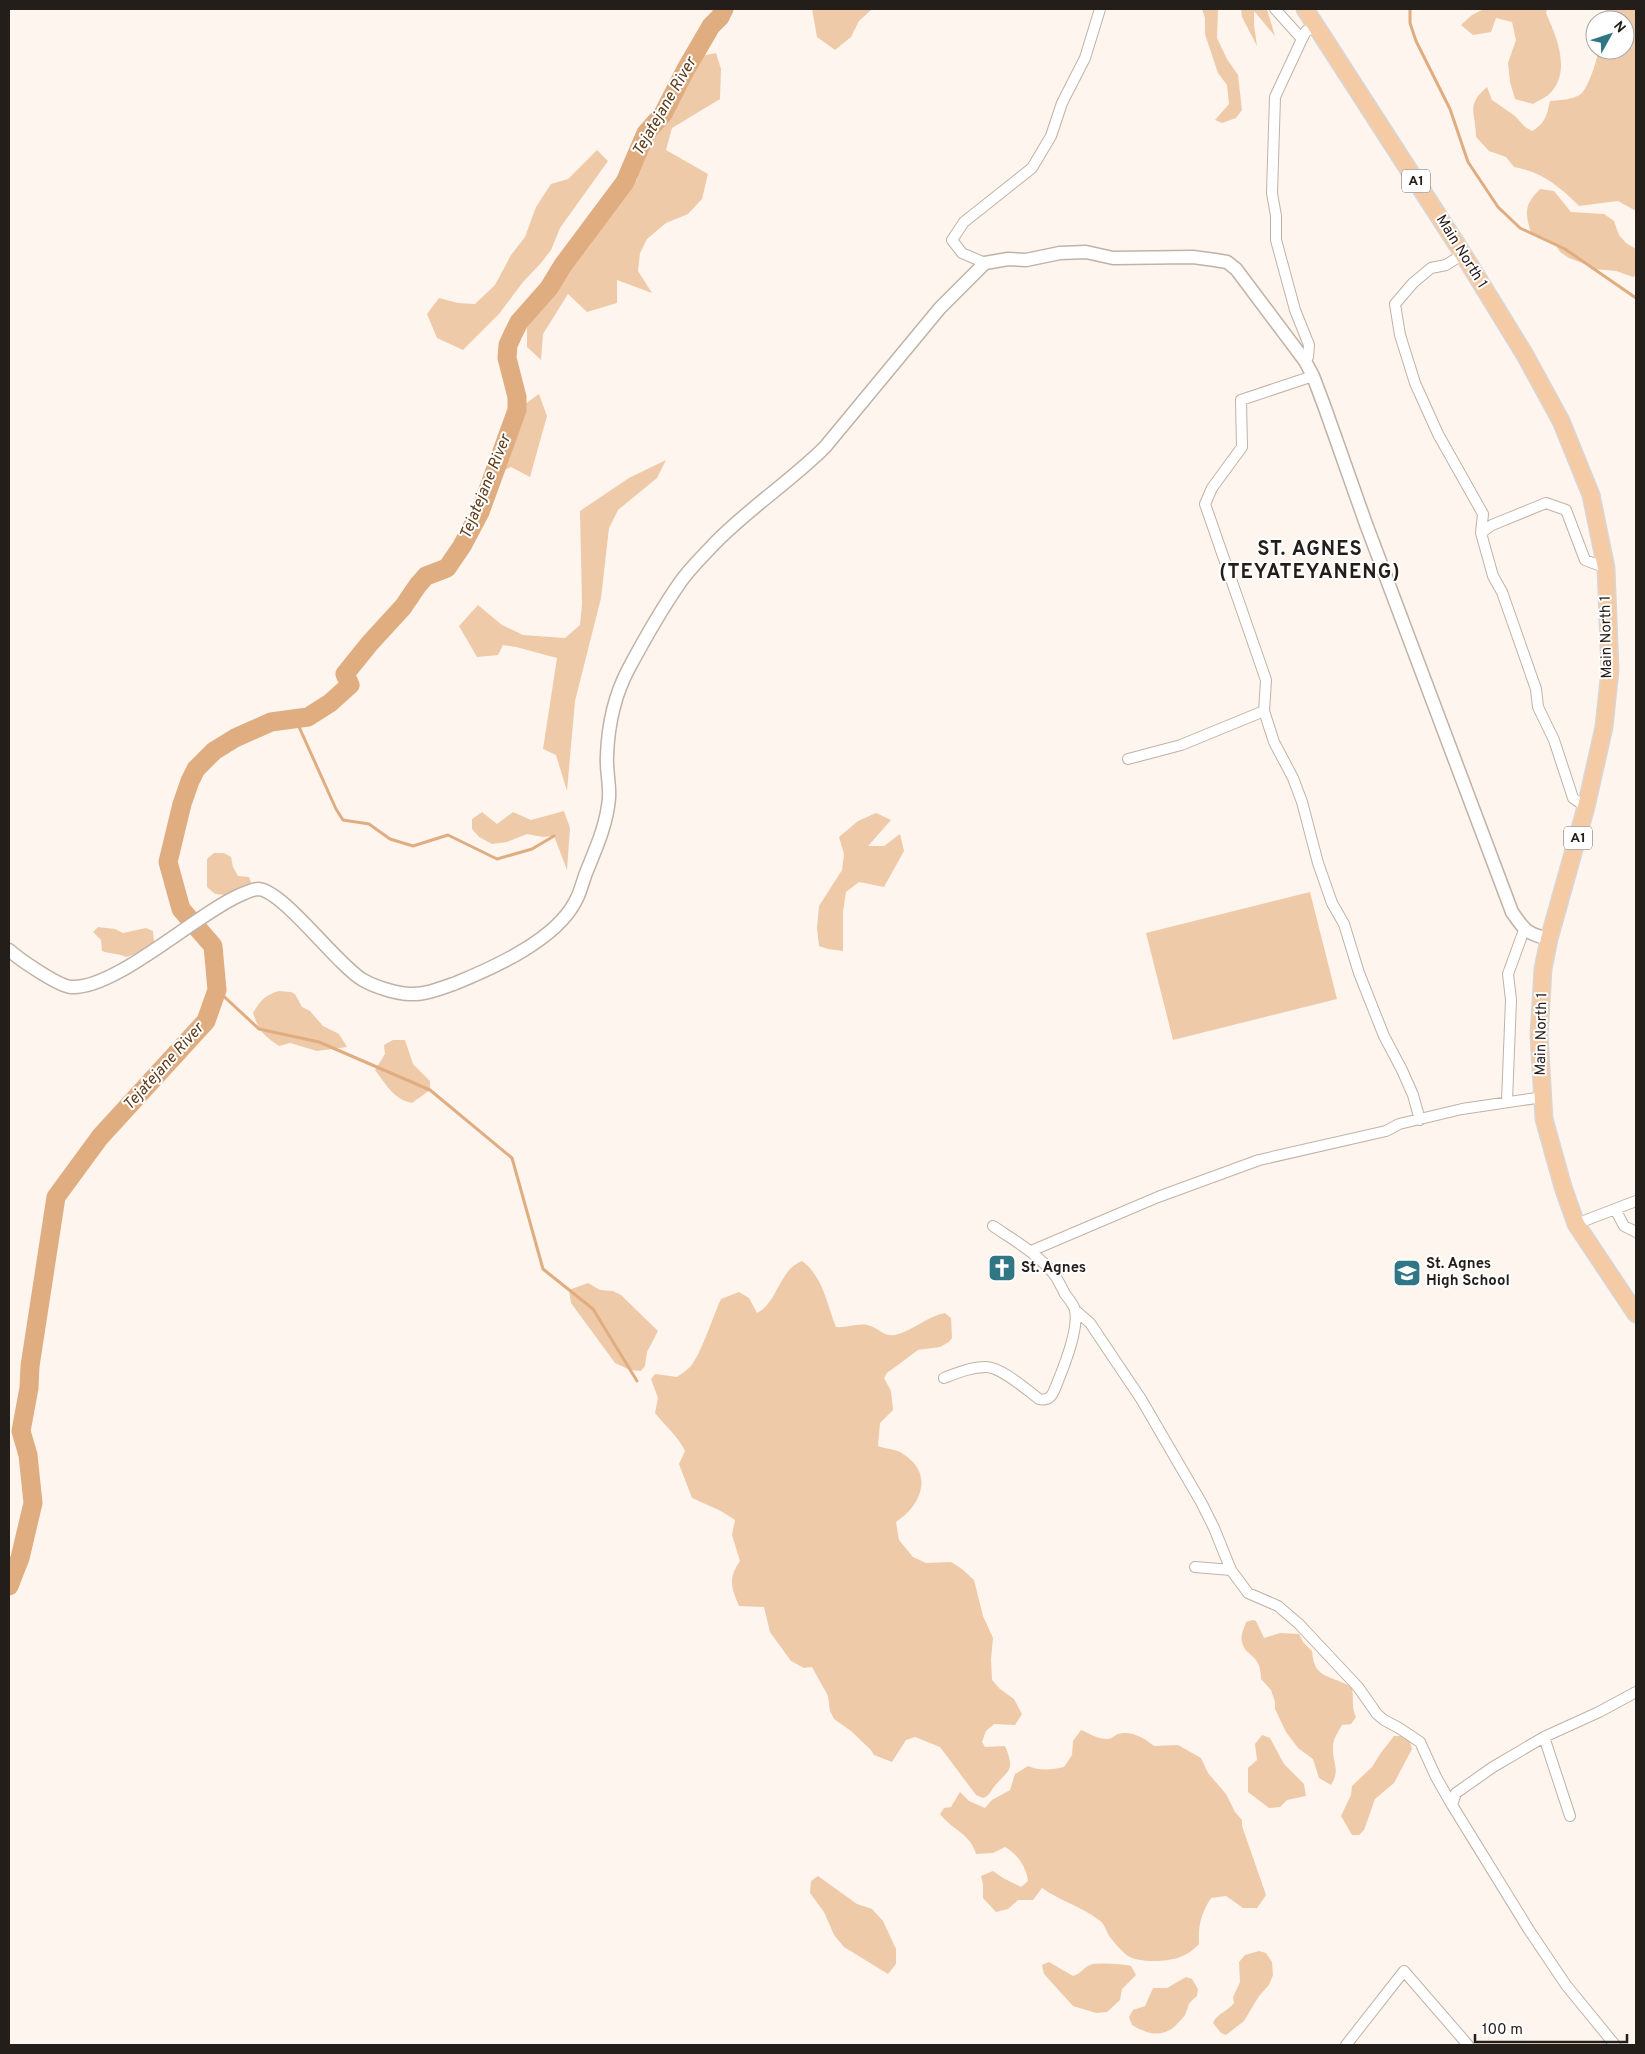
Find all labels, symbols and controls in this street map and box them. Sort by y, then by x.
north arrow [1585,10,1635,60]
text: N [1609,18,1629,37]
water label: Tejatejane River [629,52,702,160]
road number: A1 [1402,170,1430,192]
street label: Main North 1 [1431,212,1491,292]
water label: Tejatejane River [456,430,517,542]
district label: ST. AGNES (TEYATEYANENG) [1219,537,1401,586]
street label: Main North 1 [1597,595,1617,679]
road number: A1 [1564,826,1592,850]
street label: Main North 1 [1532,992,1552,1076]
water label: Tejatejane River [119,1018,210,1115]
church icon: St. Agnes [987,1253,1017,1283]
place label: St. Agnes High School [1426,1255,1510,1291]
school or university icon: St. Agnes High School [1392,1258,1422,1288]
place label: St. Agnes [1021,1259,1086,1278]
scale bar [1475,2012,1628,2044]
text: 100 m [1482,2021,1523,2040]

